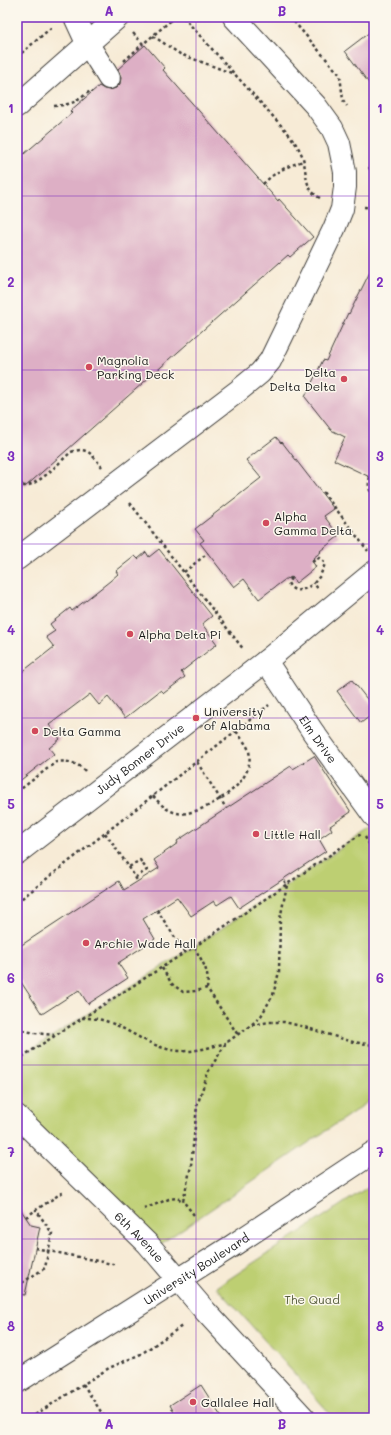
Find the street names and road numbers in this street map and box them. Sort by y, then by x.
street label: Elm Drive [296,712,341,766]
street label: Judy Bonner Drive [92,719,187,798]
street label: 6th Avenue [111,1208,168,1265]
street label: University Boulevard [140,1229,252,1308]

